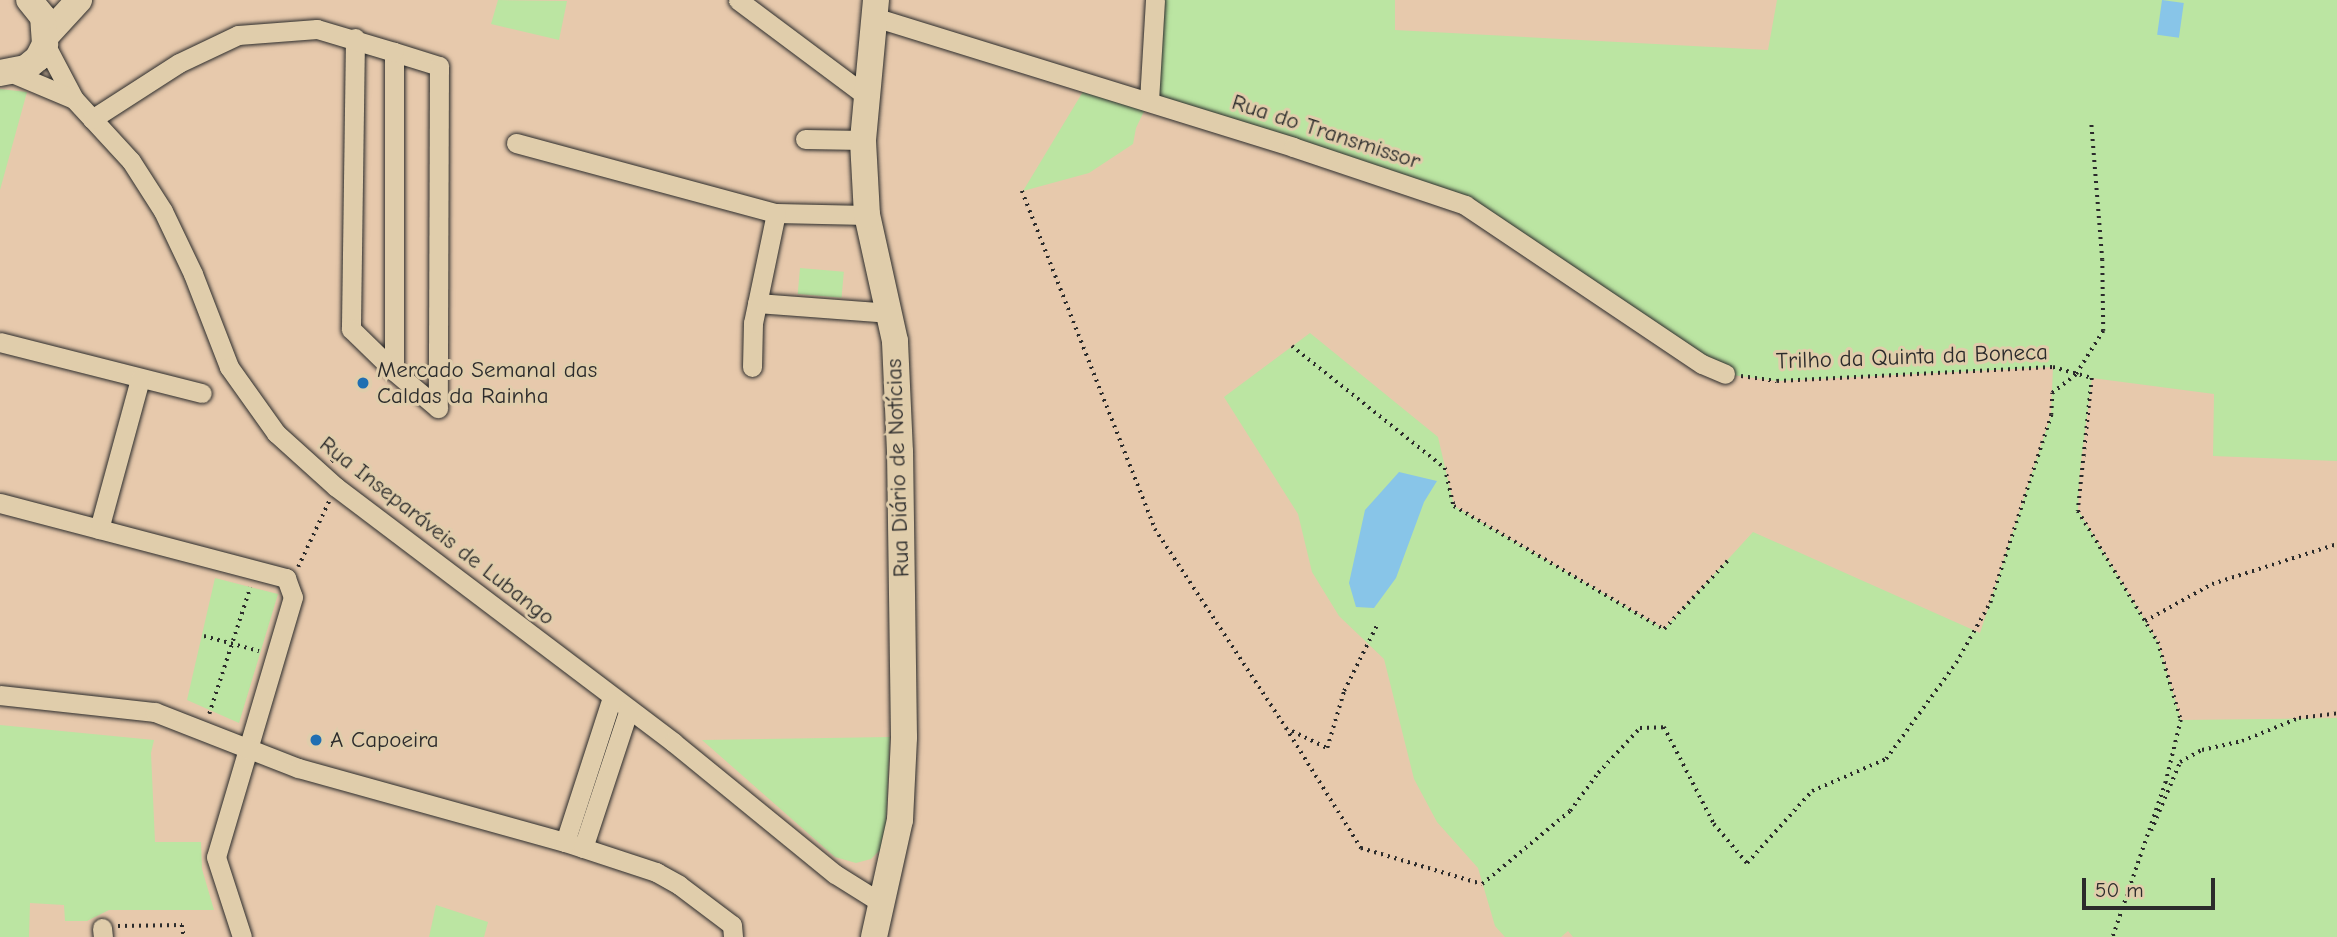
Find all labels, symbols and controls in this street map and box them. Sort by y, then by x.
street label: Rua do Transmissor [1228,89,1424,175]
street label: Trilho da Quinta da Boneca [1776,338,2048,376]
place label: Mercado Semanal das Caldas da Rainha [377,356,597,410]
street label: Rua Diário de Notícias [880,358,916,578]
marker: Mercado Semanal das Caldas da Rainha [355,375,371,391]
street label: Rua Inseparáveis de Lubango [314,431,560,631]
place label: A Capoeira [330,726,439,754]
marker: A Capoeira [308,732,324,748]
scale bar [2085,864,2218,908]
text: 50 m [2095,878,2144,902]

